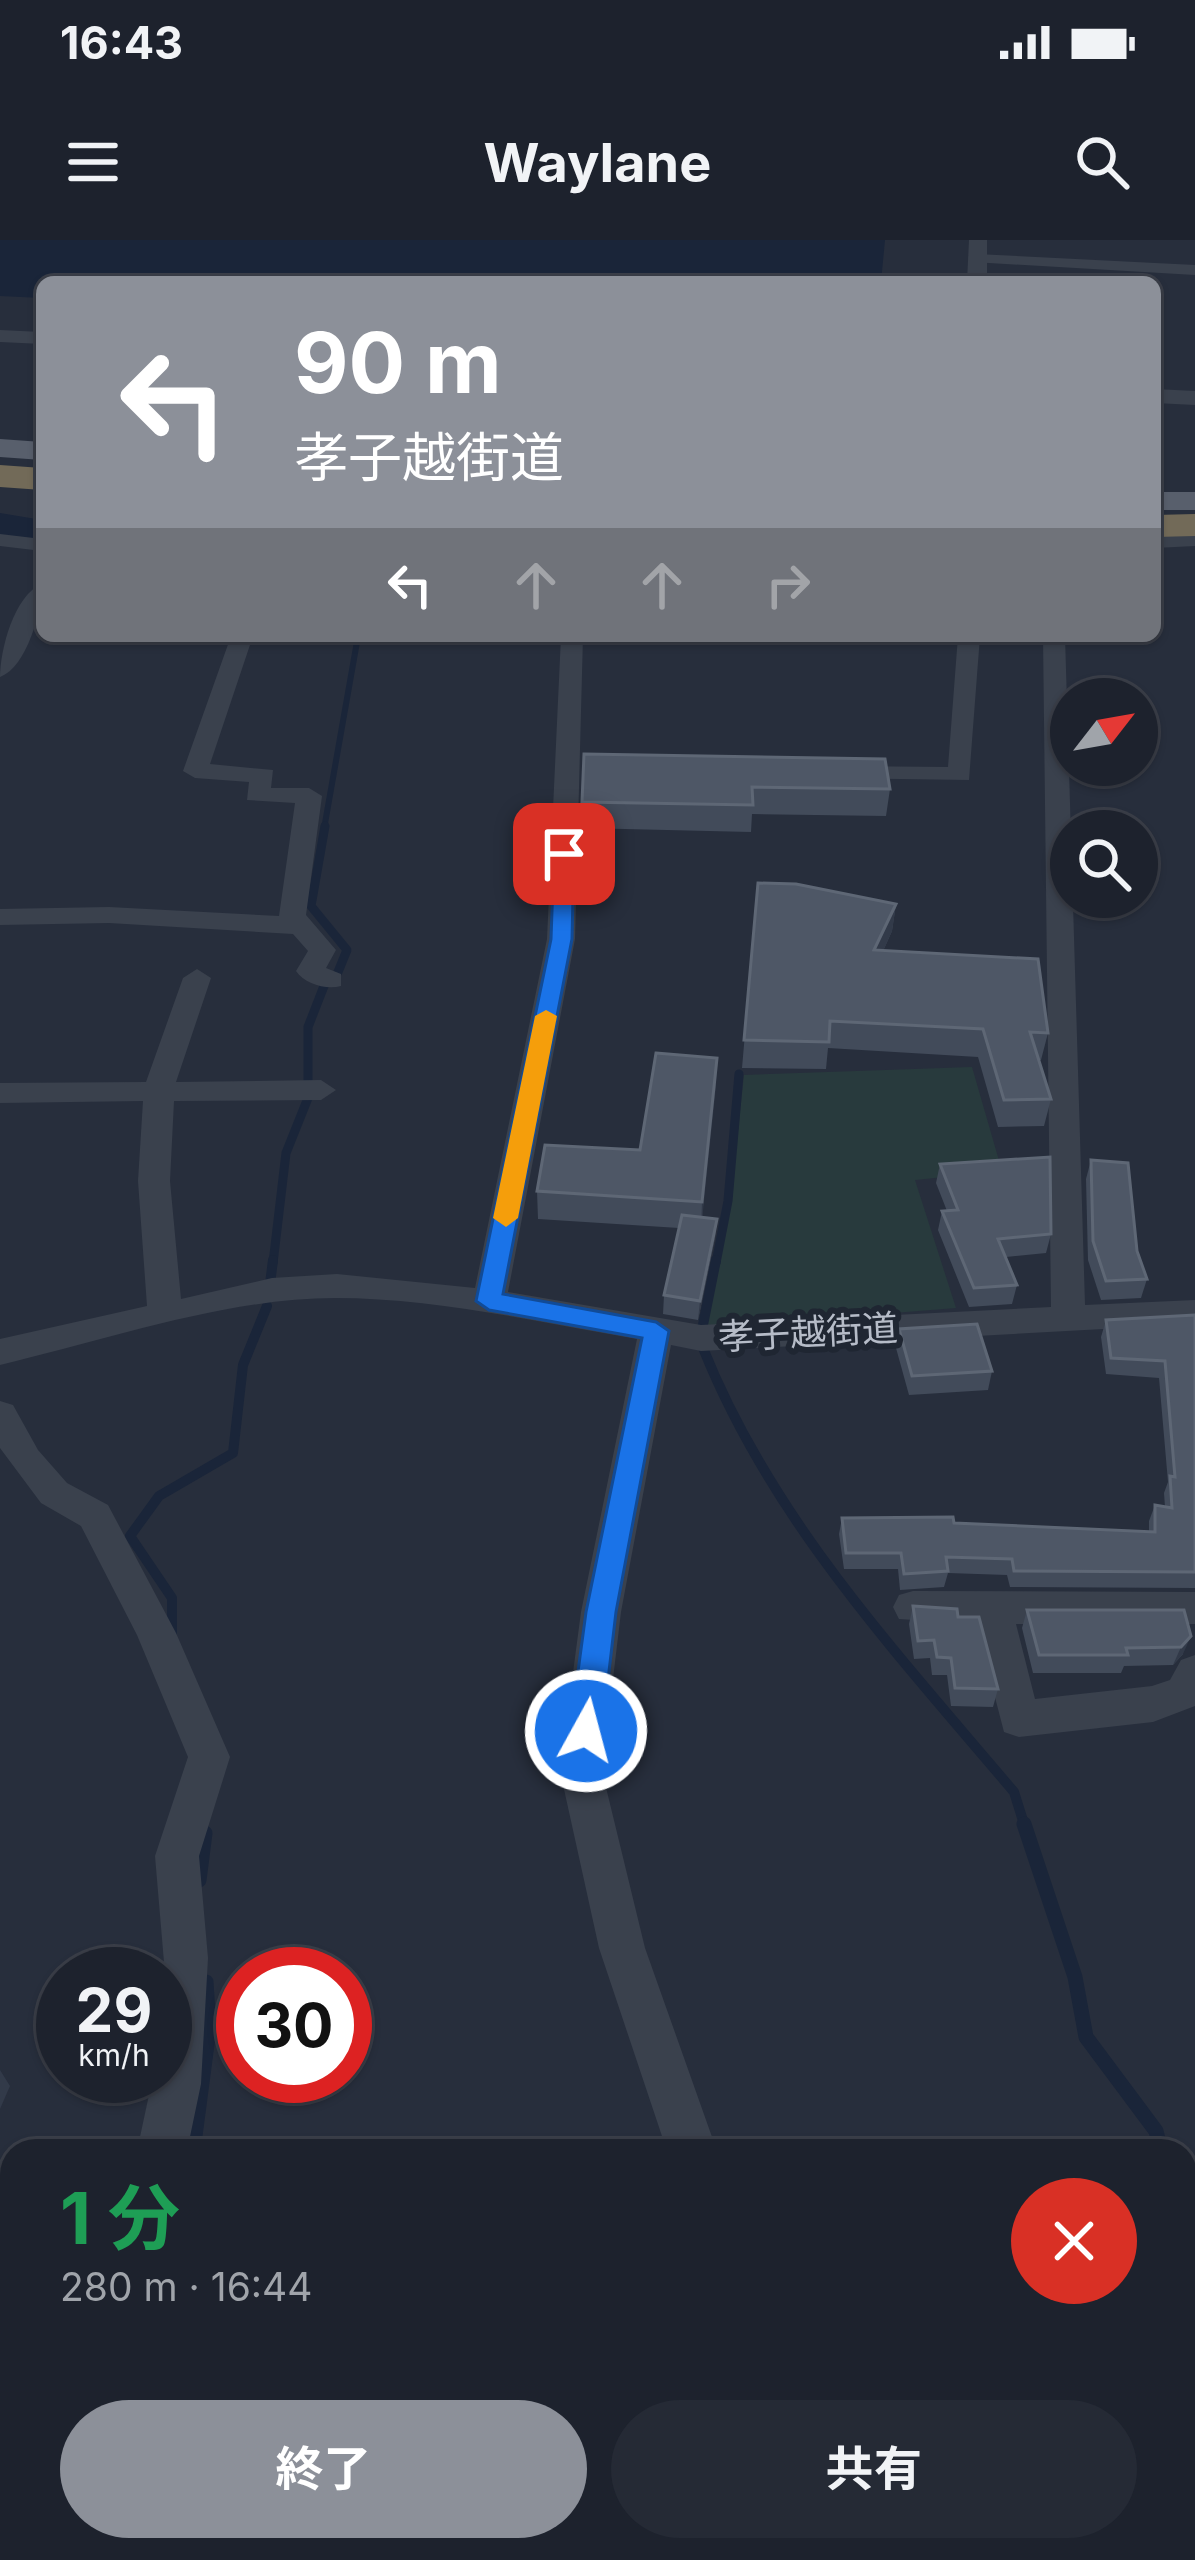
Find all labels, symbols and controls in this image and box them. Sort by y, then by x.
text: 16:43 [60,15,183,70]
icon: menu [60,129,126,195]
icon: search [1069,129,1135,195]
text: Waylane [484,130,711,195]
text: 90 m [294,312,502,413]
icon: left [96,324,252,480]
text: 孝子越街道 [294,425,564,490]
icon: left [377,552,443,618]
icon: ahead [503,552,569,618]
icon: ahead [629,552,695,618]
icon: right [755,552,821,618]
north arrow [1050,678,1158,786]
map controls [1050,678,1158,918]
pin [513,803,615,905]
button: search [1050,810,1158,918]
icon: arrive [531,821,597,887]
street label: 孝子越街道 [717,1305,899,1359]
position arrow [523,1668,649,1794]
speed limit sign: 30 [216,1947,372,2103]
text: 29 [76,1974,152,2046]
text: km/h [78,2037,150,2073]
text: 1 分 [60,2174,180,2261]
button: close [1011,2178,1137,2304]
text: 280 m · 16:44 [60,2263,313,2310]
button: 終了 [60,2400,587,2538]
button: 共有 [611,2400,1137,2538]

